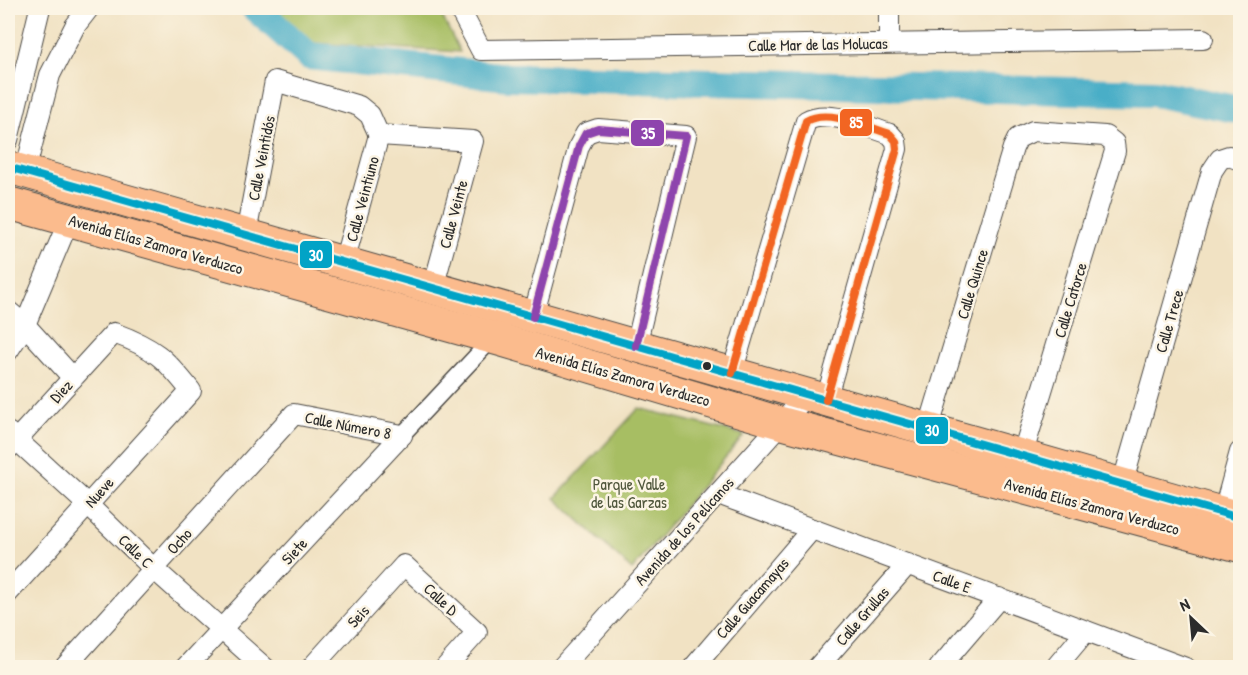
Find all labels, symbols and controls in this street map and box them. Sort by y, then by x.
street label: Calle Mar de las Molucas [748,32,888,56]
line badge: 85 [839,108,873,137]
text: 85 [849,111,863,133]
street label: Calle Veintidós [242,114,280,202]
line badge: 35 [630,119,665,147]
text: 35 [641,122,655,144]
street label: Calle Veintiuno [340,153,384,244]
street label: Calle Veinte [433,177,473,251]
street label: Avenida Elías Zamora Verduzco [66,209,246,280]
line badge: 30 [299,240,333,269]
text: 30 [309,244,323,266]
street label: Calle Quince [951,246,993,322]
street label: Calle Catorce [1048,259,1092,340]
street label: Calle Trece [1150,286,1189,355]
street label: Avenida Elías Zamora Verduzco [533,341,713,412]
unlabelled marker [701,360,713,372]
street label: Diez [45,374,77,407]
street label: Calle Número 8 [303,406,393,444]
line badge: 30 [915,416,949,445]
text: 30 [925,419,939,441]
street label: Nueve [79,472,119,512]
street label: Avenida de los Pelícanos [629,472,739,590]
street label: Avenida Elías Zamora Verduzco [1002,472,1182,540]
park label: Parque Valle de las Garzas [591,473,667,513]
street label: Ocho [161,523,197,559]
street label: Calle C [114,529,158,573]
street label: Siete [276,532,312,569]
street label: Calle Guacamayas [711,553,793,643]
street label: Calle E [930,564,974,598]
street label: Calle D [419,577,463,621]
street label: Calle Grullas [830,582,894,650]
north arrow [1161,588,1221,648]
text: N [1176,593,1194,616]
street label: Seis [342,600,374,632]

